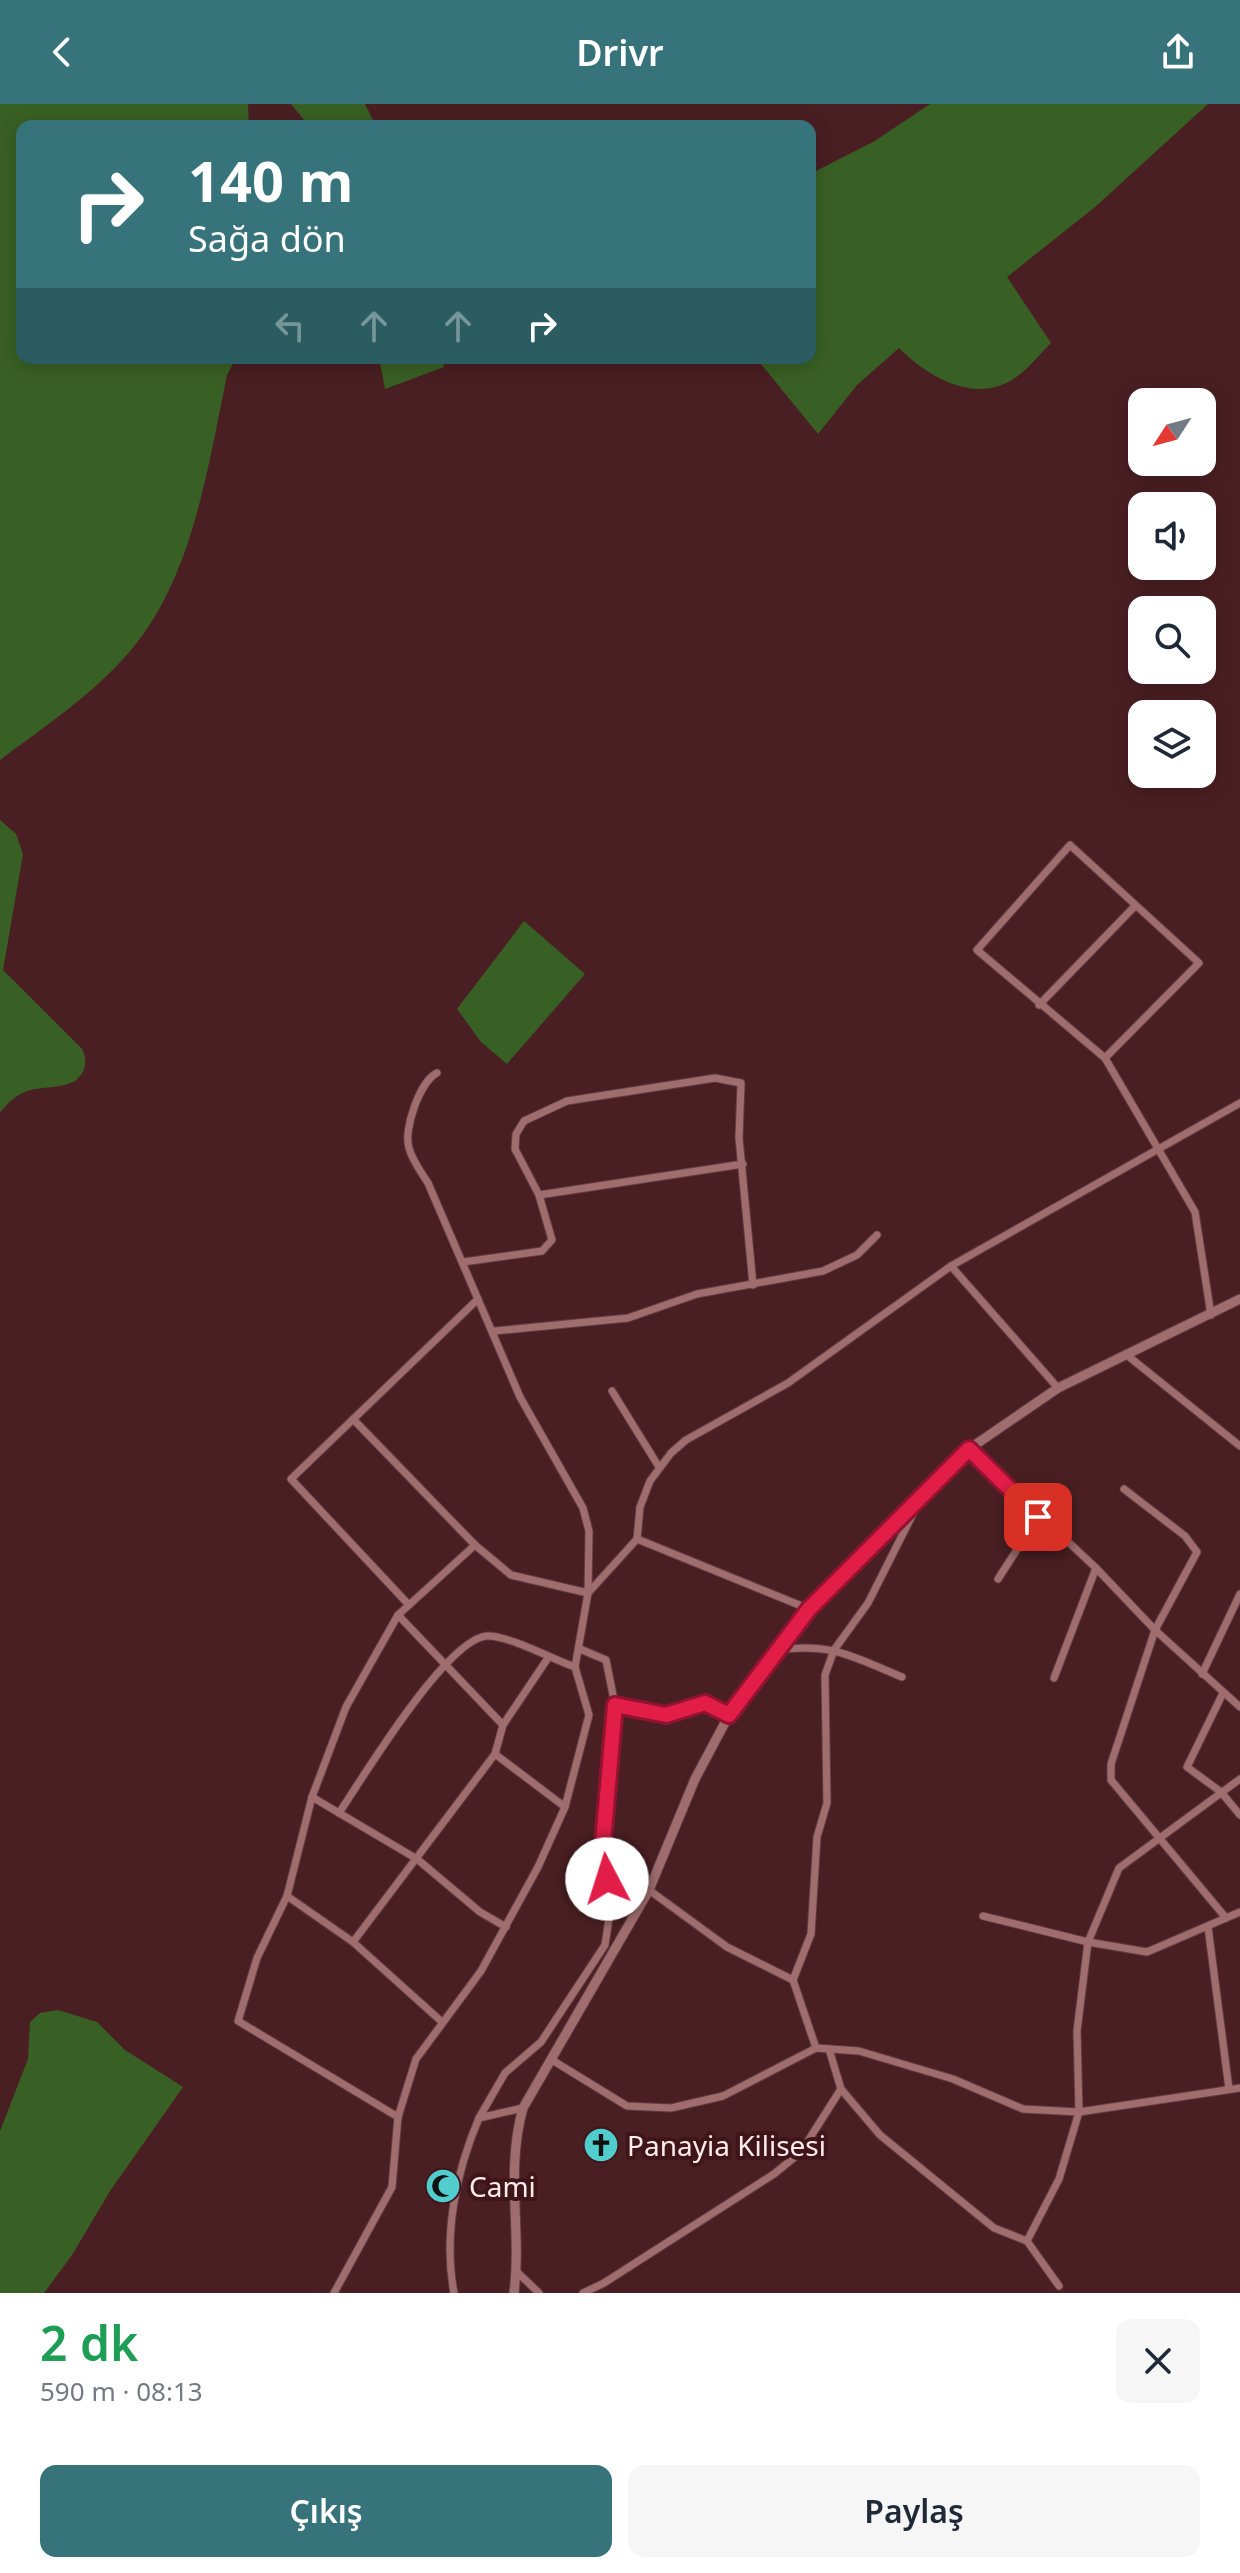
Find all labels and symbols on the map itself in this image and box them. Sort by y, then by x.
north arrow [1128,388,1216,476]
pin [1004,1483,1072,1551]
position arrow [565,1837,649,1921]
church icon: Panayia Kilisesi [582,2126,620,2164]
place label: Panayia Kilisesi [627,2126,826,2164]
mosque icon: Cami [424,2167,462,2205]
place label: Cami [469,2167,536,2205]

